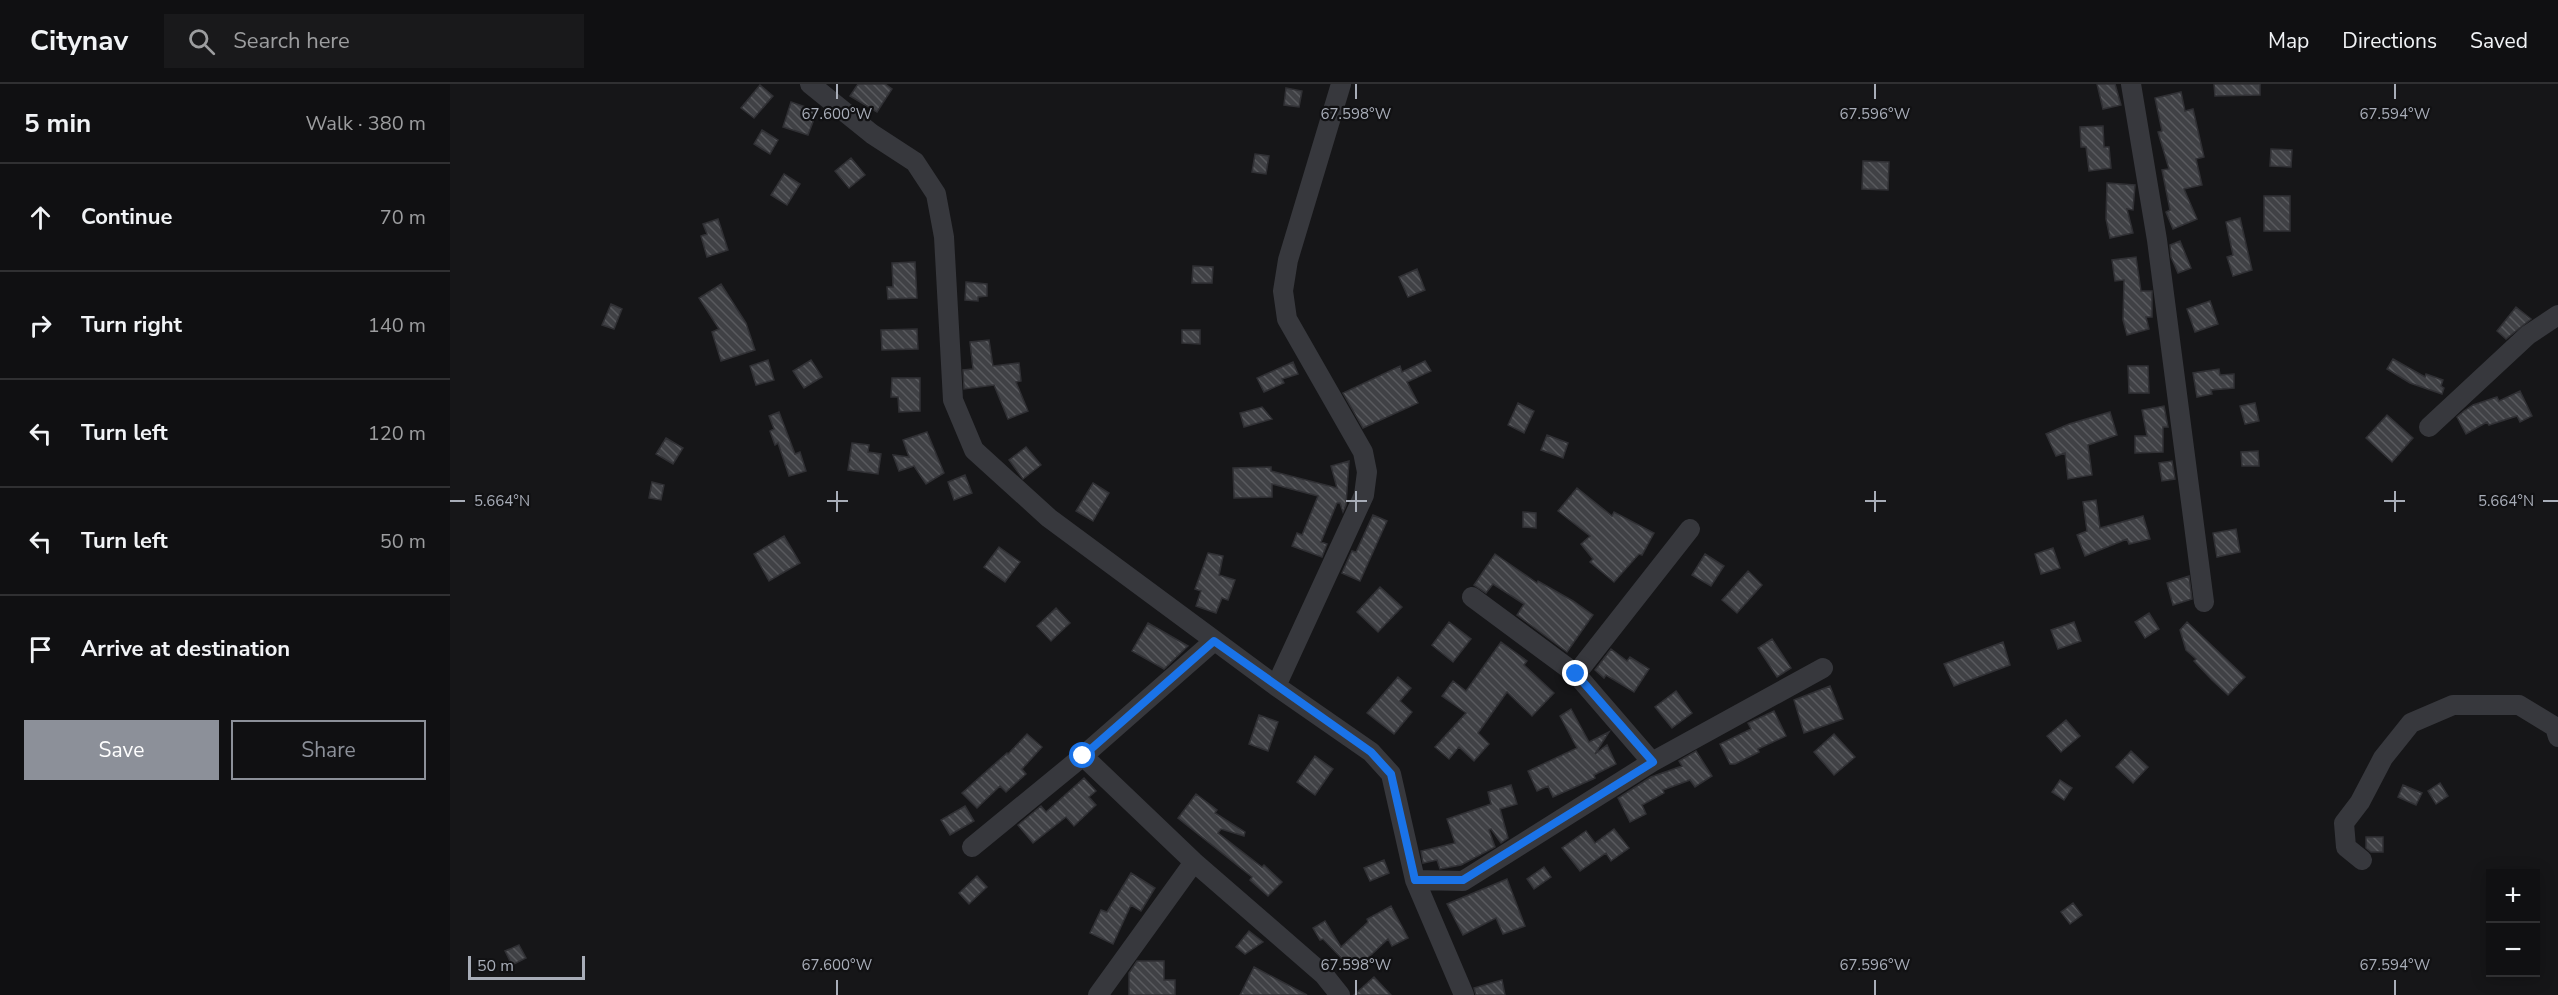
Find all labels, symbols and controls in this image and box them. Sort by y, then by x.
search box [164,14,584,68]
text: Citynav [30,22,128,60]
icon: search [185,25,218,58]
text: Search here [233,26,350,56]
text: Map [2268,27,2309,55]
text: Directions [2342,27,2437,55]
text: Saved [2470,27,2528,55]
text: 67.600°W [802,104,873,124]
text: 67.598°W [1321,104,1392,124]
text: 67.596°W [1840,104,1911,124]
text: 67.594°W [2360,104,2431,124]
text: 5 min [24,106,91,141]
text: Walk · 380 m [306,110,426,137]
icon: ahead [24,201,57,234]
text: Continue [81,202,172,232]
text: 70 m [380,204,426,231]
icon: right [24,309,57,342]
text: Turn right [81,310,182,340]
text: 140 m [368,312,426,339]
icon: left [24,417,57,450]
text: Turn left [81,418,168,448]
text: 120 m [368,420,426,447]
text: 5.664°N [474,491,530,511]
text: 5.664°N [2478,491,2534,511]
icon: left [24,525,57,558]
text: Turn left [81,526,168,556]
text: 50 m [380,528,426,555]
icon: arrive [24,633,57,666]
text: Arrive at destination [81,634,290,664]
route end [1562,660,1588,686]
button: Save [24,720,219,780]
button: Share [231,720,426,780]
route start [1069,742,1095,768]
map controls [2486,869,2540,977]
button: + [2486,869,2540,923]
button: − [2486,923,2540,977]
scale bar [468,953,585,980]
text: 50 m [477,955,514,977]
text: 67.600°W [802,955,873,975]
text: 67.598°W [1321,955,1392,975]
text: 67.596°W [1840,955,1911,975]
text: 67.594°W [2360,955,2431,975]

